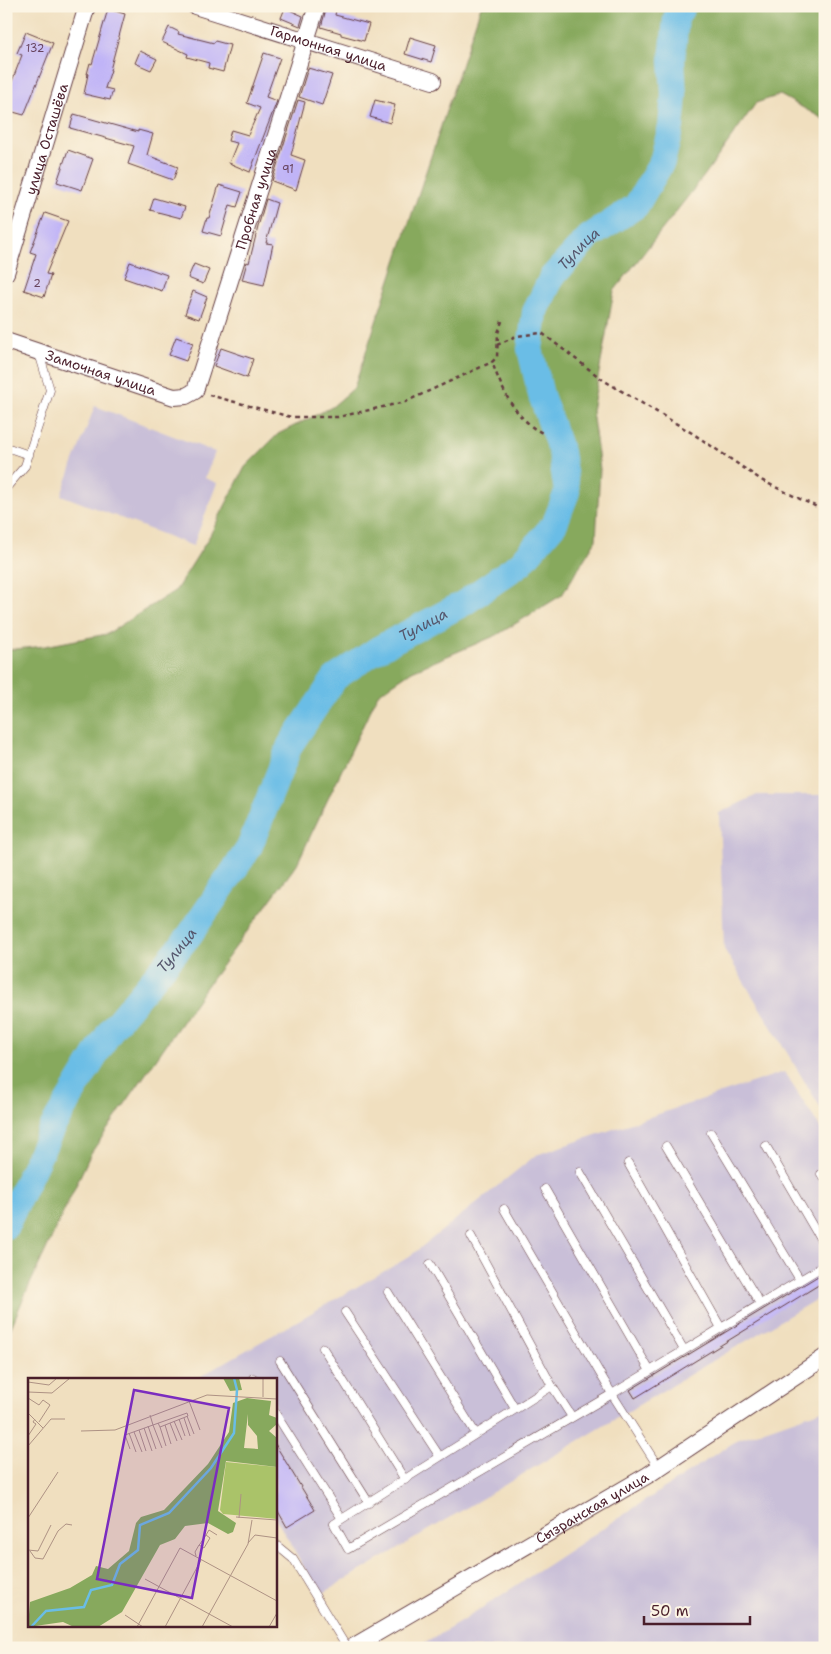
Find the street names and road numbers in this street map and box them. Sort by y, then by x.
street label: Гармонная улица [268,21,389,75]
street label: улица Осташёва [21,81,72,197]
street label: Пробная улица [231,145,281,252]
street label: Замочная улица [43,346,159,400]
street label: Сызранская улица [532,1467,652,1548]

